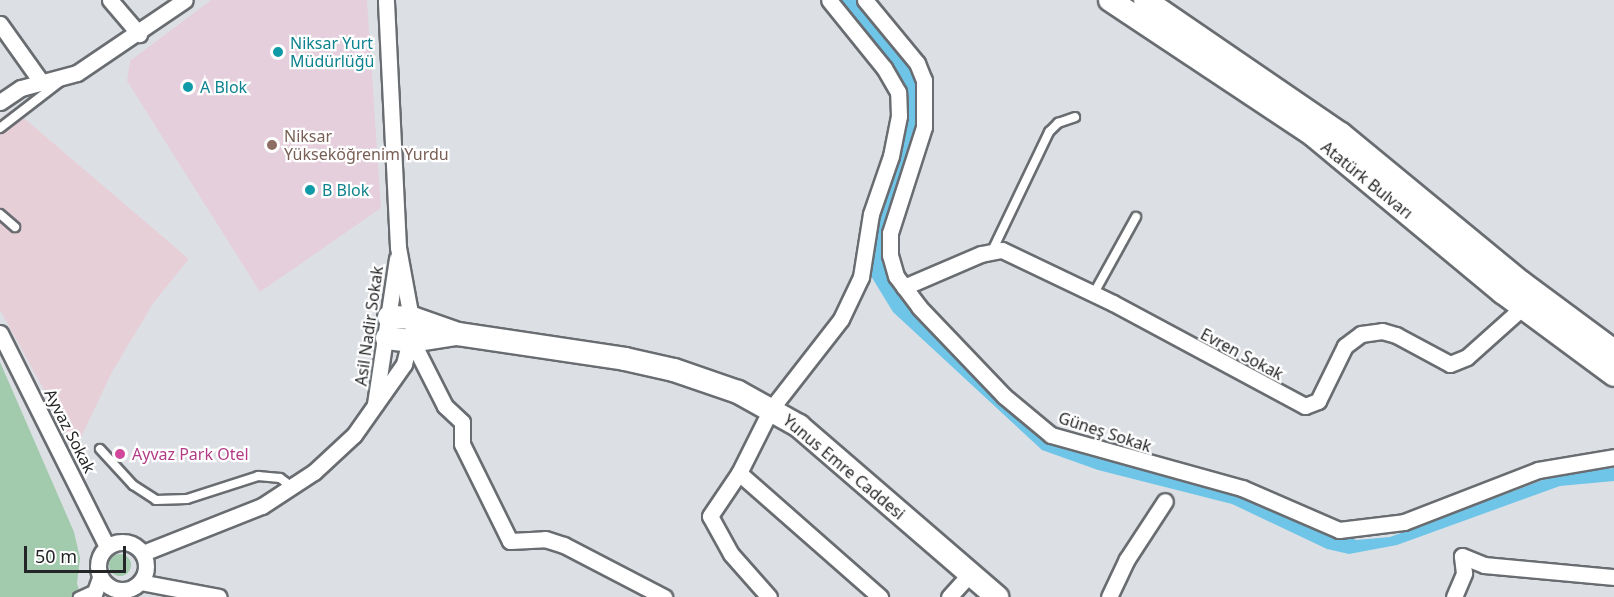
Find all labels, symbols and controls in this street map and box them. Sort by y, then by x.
place label: Niksar Yurt Müdürlüğü [290,33,374,71]
marker: Niksar Yurt Müdürlüğü [271,45,285,59]
place label: A Blok [200,77,247,97]
marker: A Blok [181,80,195,94]
place label: Niksar Yükseköğrenim Yurdu [284,126,449,164]
street label: Atatürk Bulvarı [1317,137,1417,223]
marker: Niksar Yükseköğrenim Yurdu [265,138,279,152]
place label: B Blok [322,180,369,200]
marker: B Blok [303,183,317,197]
street label: Asil Nadir Sokak [351,265,387,387]
street label: Evren Sokak [1197,324,1287,384]
street label: Ayvaz Sokak [41,386,99,476]
street label: Güneş Sokak [1056,408,1154,456]
street label: Yunus Emre Caddesi [779,410,909,524]
place label: Ayvaz Park Otel [132,444,249,464]
marker: Ayvaz Park Otel [113,447,127,461]
scale bar [27,534,129,572]
text: 50 m [35,544,77,568]

